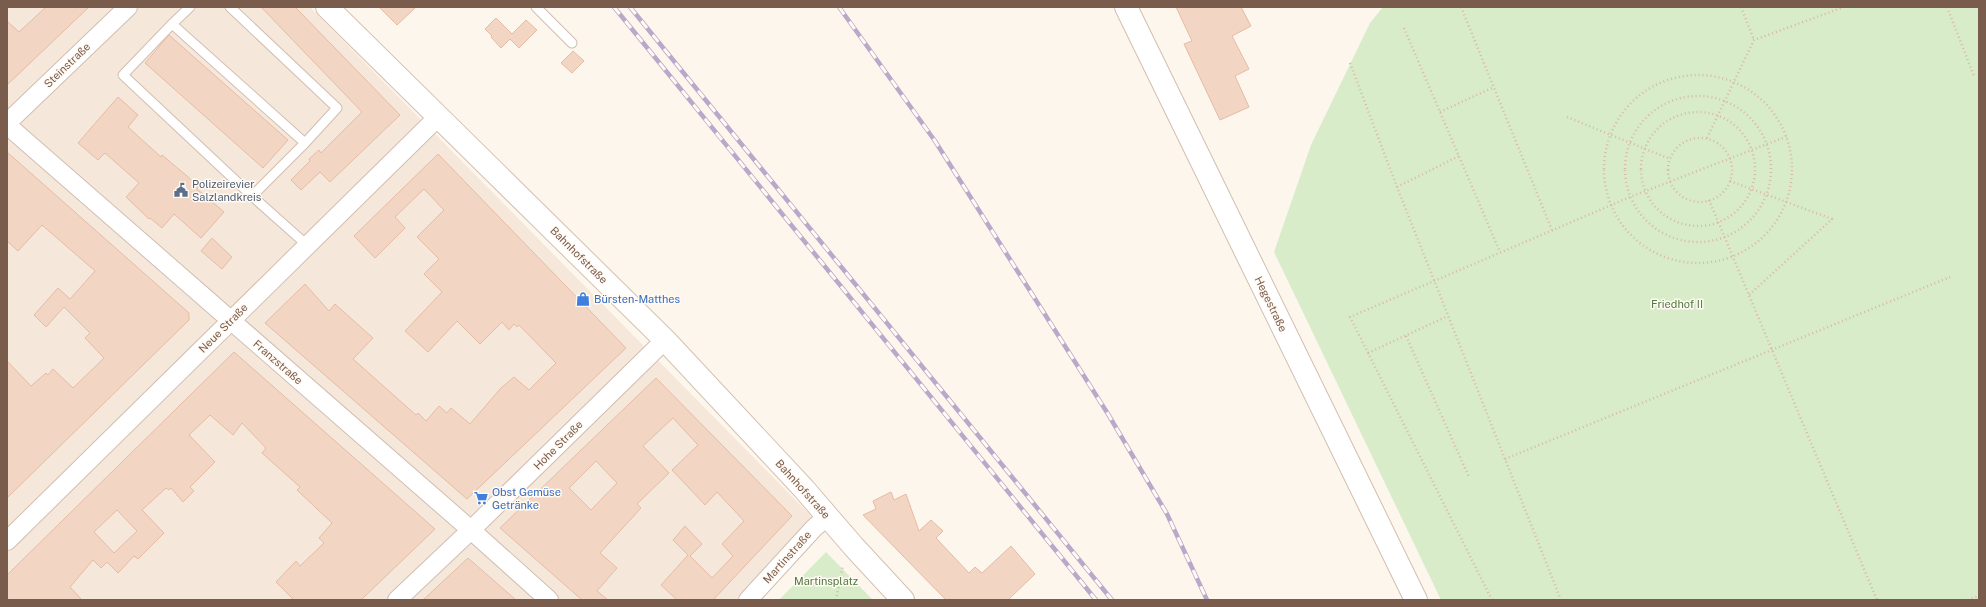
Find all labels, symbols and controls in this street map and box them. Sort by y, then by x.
street label: Steinstraße [42,40,92,90]
place label: Polizeirevier Salzlandkreis [192,178,262,203]
public building icon: Polizeirevier Salzlandkreis [173,182,189,198]
street label: Bahnhofstraße [548,224,610,286]
street label: Hegestraße [1252,274,1290,334]
shop icon: Bürsten-Matthes [575,291,591,307]
place label: Bürsten-Matthes [594,293,681,305]
park label: Friedhof II [1651,298,1703,310]
street label: Neue Straße [196,301,250,355]
street label: Franzstraße [251,337,305,387]
street label: Hohe Straße [531,418,585,472]
street label: Bahnhofstraße [773,457,833,521]
place label: Obst Gemüse Getränke [492,486,561,511]
supermarket icon: Obst Gemüse Getränke [473,490,489,506]
street label: Martinstraße [760,528,814,586]
park label: Martinsplatz [794,575,858,587]

